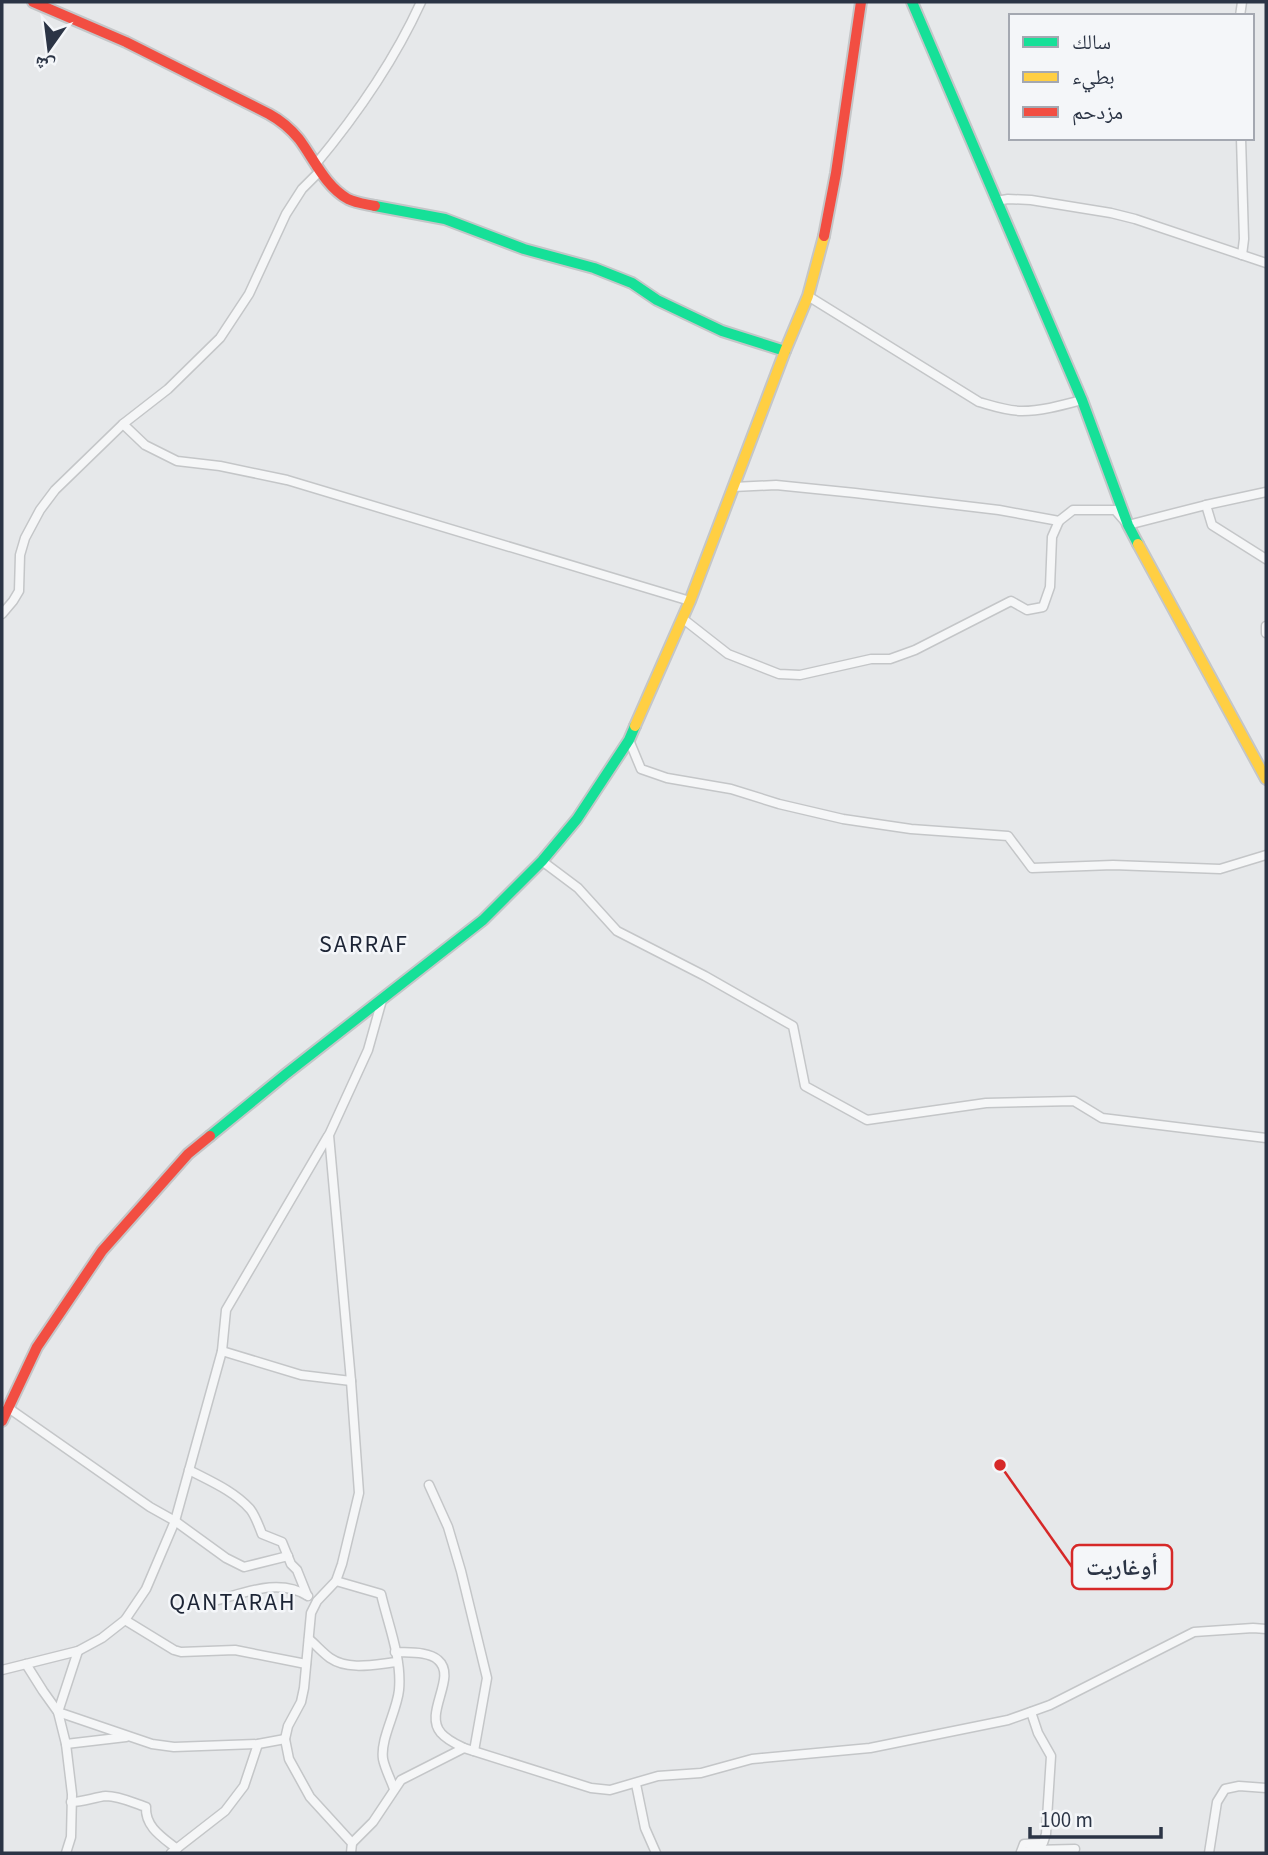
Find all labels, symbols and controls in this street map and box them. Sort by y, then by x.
north arrow [14,14,84,84]
legend [1009,14,1254,140]
text: سالك [1072,27,1111,57]
text: ش [32,49,58,80]
text: بطيء [1072,62,1115,93]
text: مزدحم [1072,97,1123,127]
district label: SARRAF [319,927,409,962]
callout: أوغاريت [1072,1545,1172,1589]
text: أوغاريت [1086,1551,1158,1584]
district label: QANTARAH [169,1585,297,1620]
scale bar [1030,1796,1161,1840]
text: 100 m [1040,1805,1093,1835]

